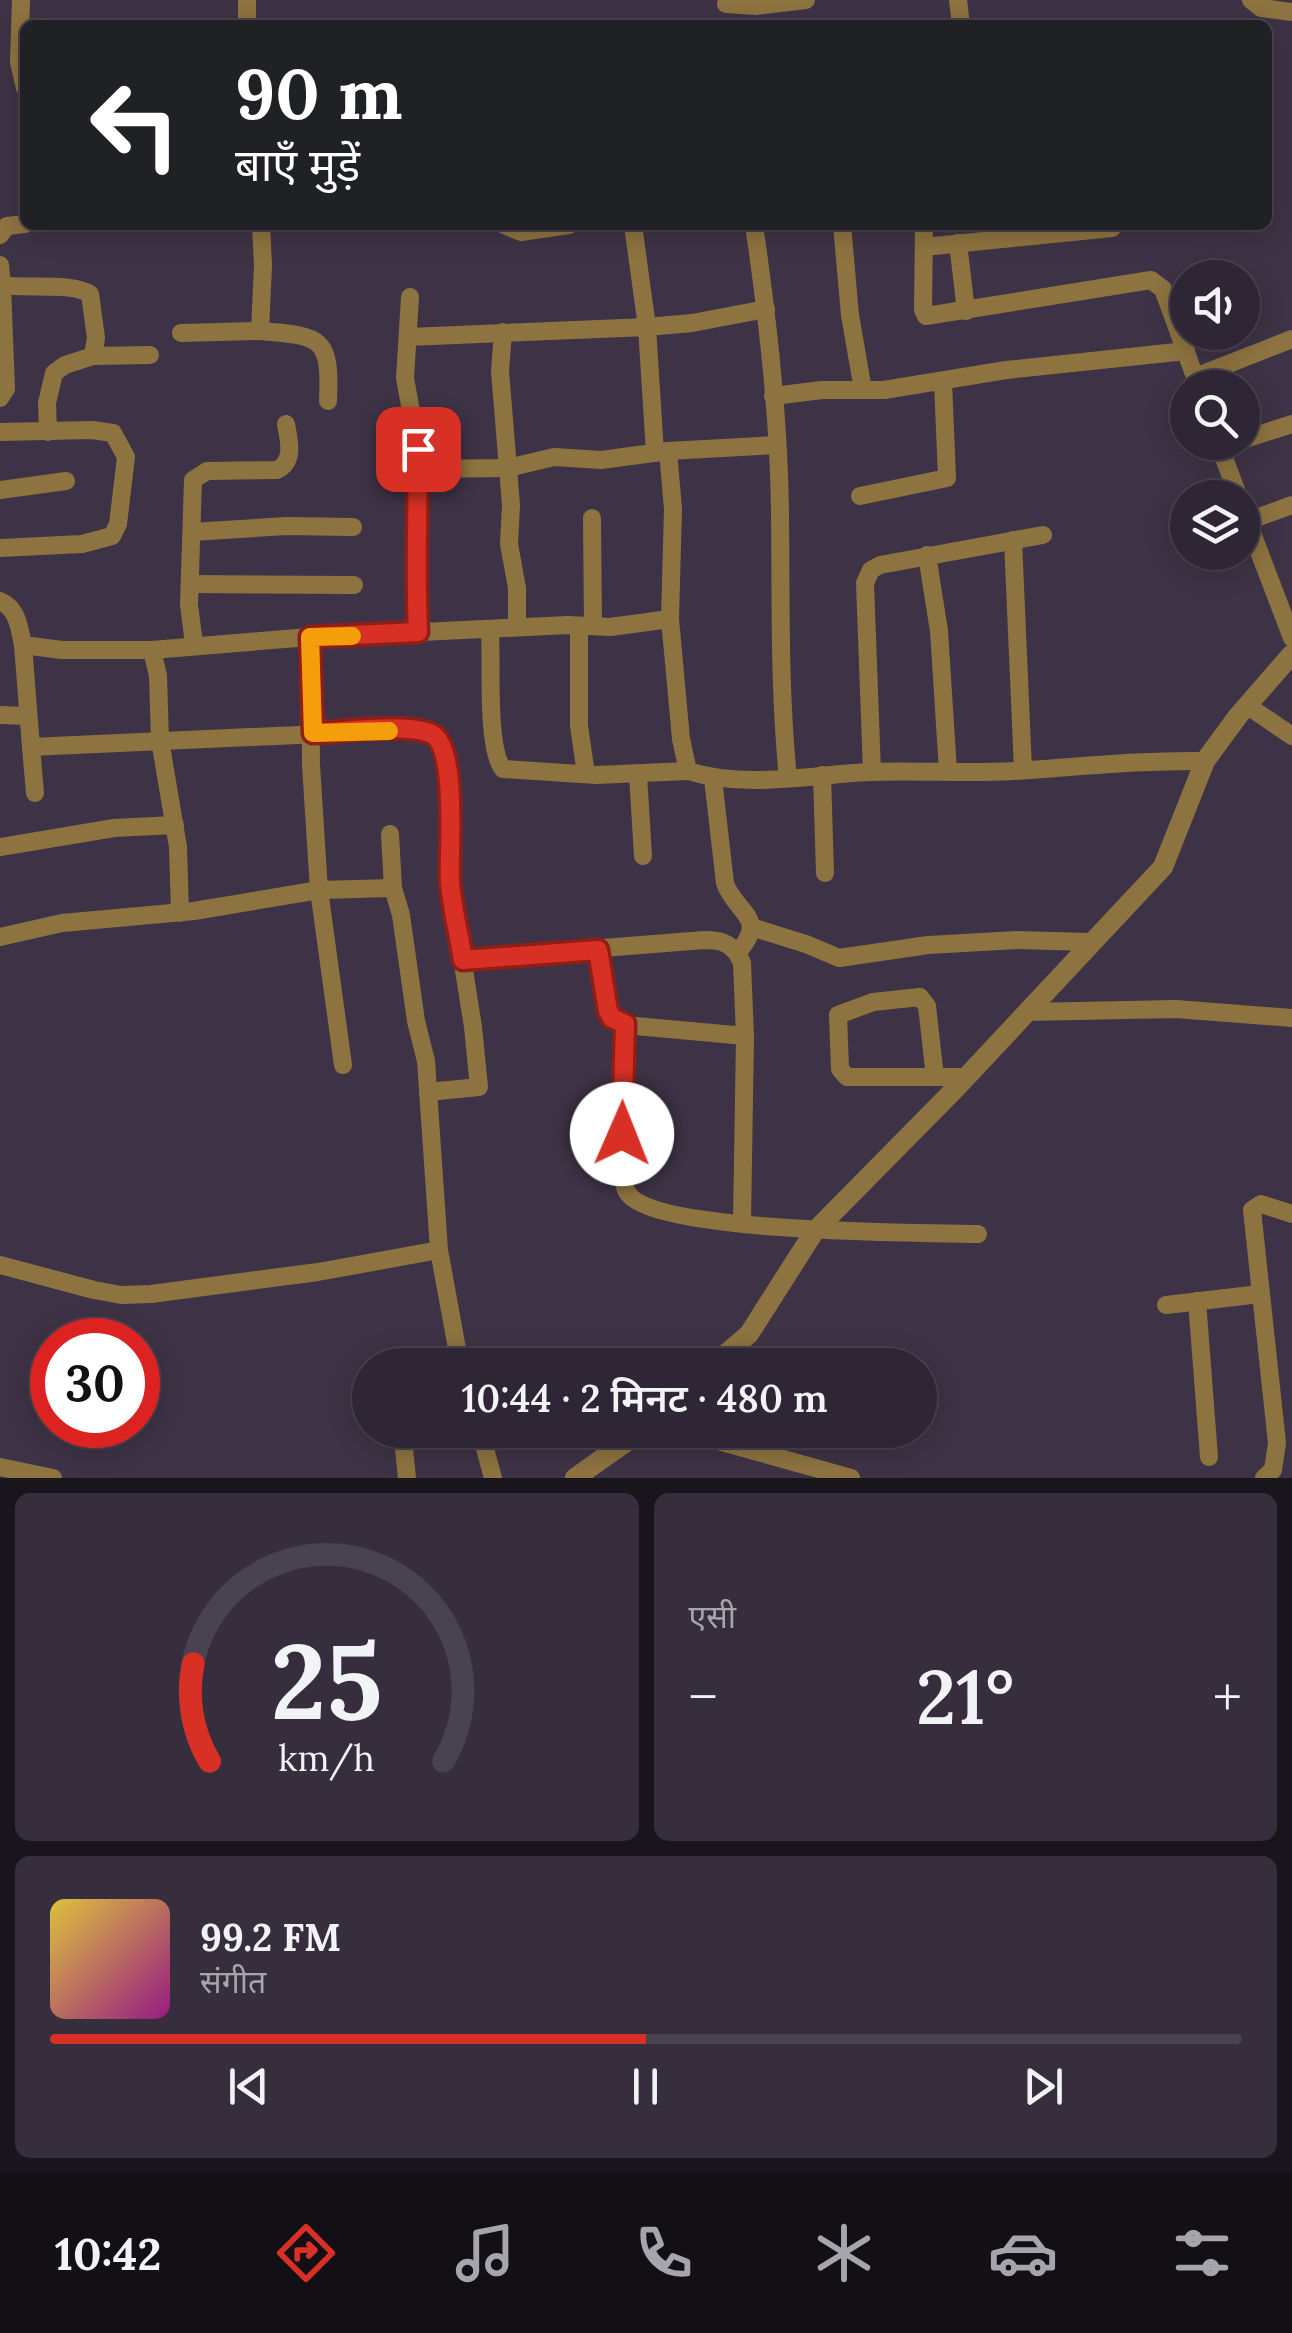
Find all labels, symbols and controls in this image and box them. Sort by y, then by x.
text: 90 m [235,49,403,138]
icon: left [70,60,200,190]
text: बाएँ मुड़ें [235,136,360,193]
map controls [1170,260,1260,570]
button: sound [1170,260,1260,350]
button: search [1170,370,1260,460]
pin [376,407,461,492]
icon: arrive [391,422,446,477]
button: layers [1170,480,1260,570]
position arrow [570,1082,674,1186]
speed limit sign: 30 [30,1318,160,1448]
text: 10:44 · 2 मिनट · 480 m [461,1374,828,1422]
text: एसी [689,1596,736,1637]
text: 25 [271,1614,383,1747]
text: 21° [916,1649,1015,1745]
text: − [689,1662,718,1732]
text: + [1213,1662,1242,1732]
text: km/h [278,1735,375,1781]
text: 99.2 FM [200,1913,341,1961]
text: संगीत [200,1961,266,2002]
icon: previous [221,2059,276,2114]
icon: pause [618,2059,673,2114]
icon: next [1016,2059,1071,2114]
icon: directions [271,2218,341,2288]
icon: music [450,2218,520,2288]
icon: phone [629,2218,699,2288]
icon: climate [809,2218,879,2288]
icon: car [988,2218,1058,2288]
icon: filters [1167,2218,1237,2288]
text: 10:42 [55,2225,161,2282]

